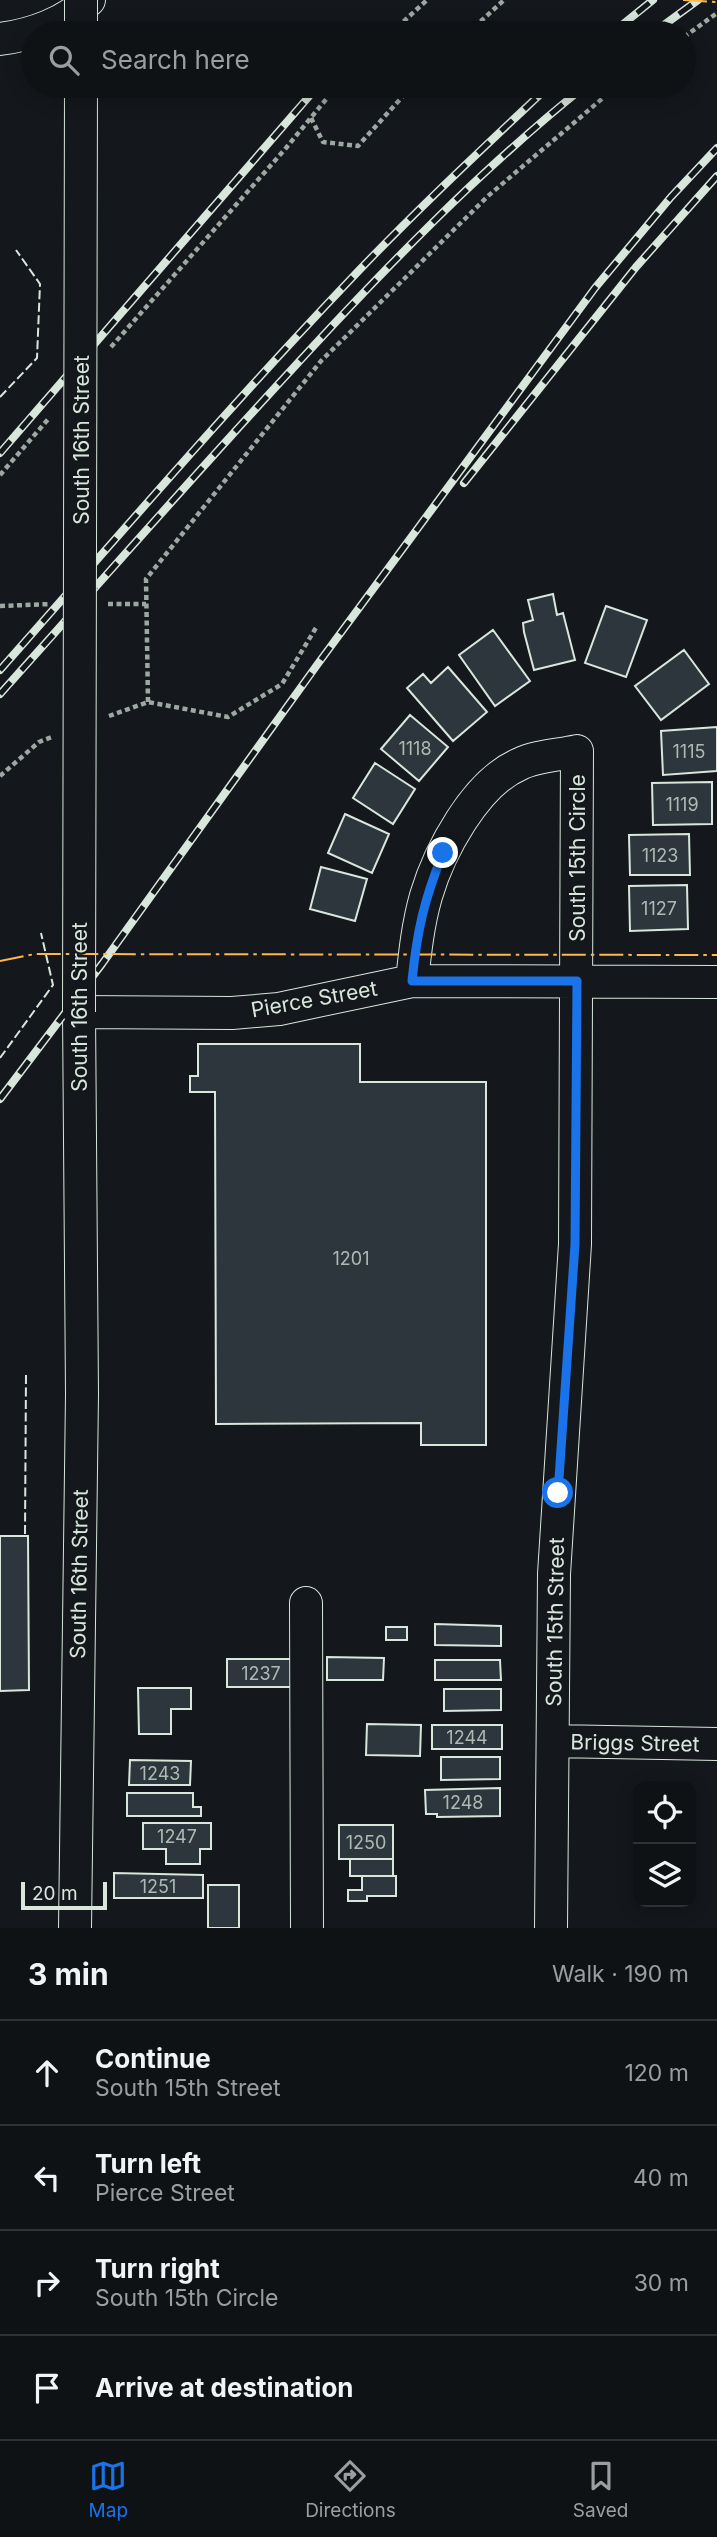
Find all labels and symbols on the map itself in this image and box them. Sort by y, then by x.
street label: South 16th Street [69,355,94,525]
house number: 1118 [398,738,432,759]
house number: 1115 [673,741,705,762]
street label: South 15th Circle [565,774,590,942]
house number: 1119 [665,794,699,815]
route end [427,837,458,868]
house number: 1123 [642,845,678,866]
house number: 1127 [641,898,677,919]
street label: South 16th Street [67,922,92,1092]
street label: Pierce Street [249,976,379,1022]
house number: 1201 [333,1248,369,1269]
route start [542,1477,573,1508]
street label: South 16th Street [65,1489,93,1659]
street label: South 15th Street [541,1537,569,1707]
house number: 1237 [241,1663,281,1684]
house number: 1244 [446,1727,488,1748]
street label: Briggs Street [570,1729,700,1757]
house number: 1243 [140,1763,180,1784]
house number: 1248 [443,1792,483,1813]
house number: 1247 [157,1826,197,1847]
house number: 1250 [346,1832,386,1853]
house number: 1251 [140,1876,176,1897]
scale bar [21,1879,107,1911]

